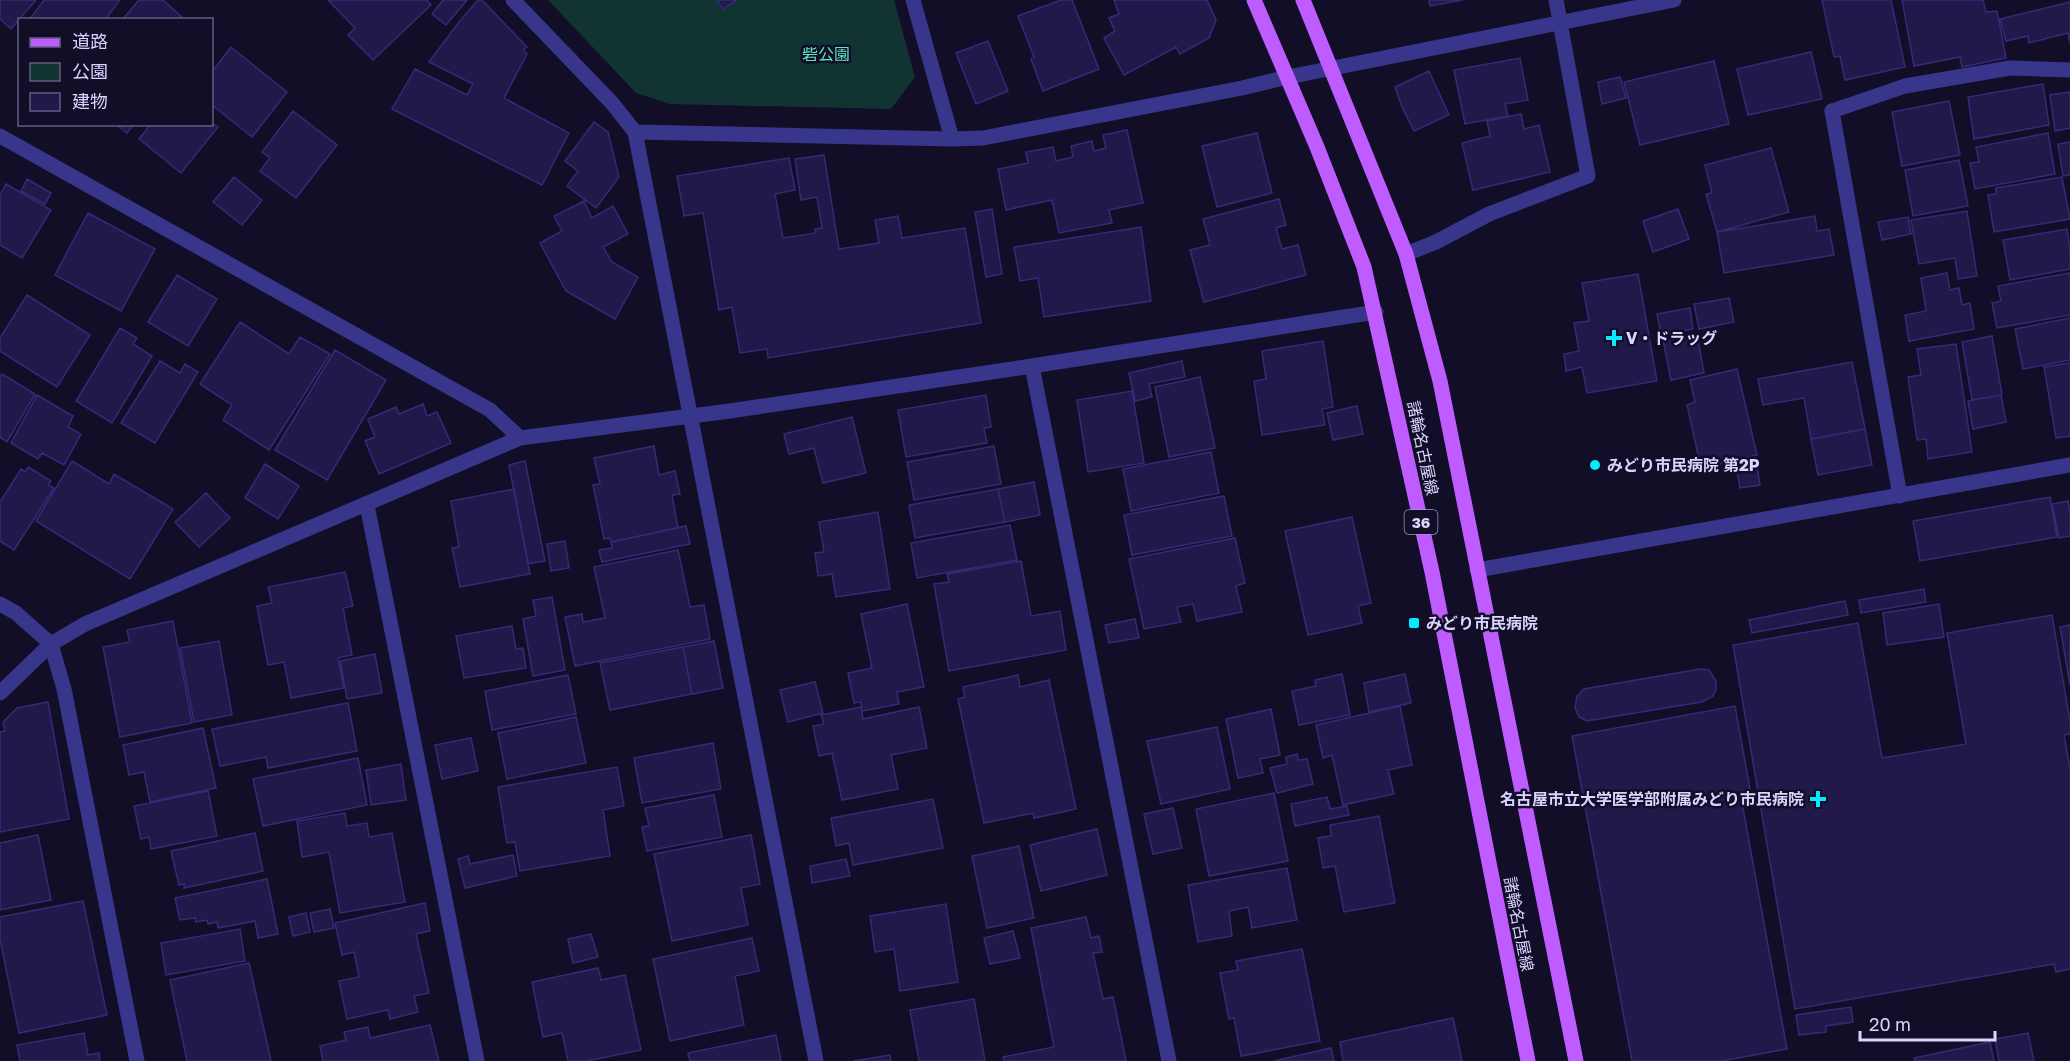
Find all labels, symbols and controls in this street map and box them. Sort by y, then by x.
legend [18,18,213,126]
text: 道路 [72,30,108,52]
park label: 砦公園 [802,44,850,64]
text: 公園 [72,60,108,82]
text: 建物 [72,90,108,112]
place label: V・ドラッグ [1626,328,1717,348]
marker: V・ドラッグ [1607,331,1621,345]
street label: 諸輪名古屋線 [1403,399,1443,497]
place label: みどり市民病院 第2P [1607,455,1760,475]
marker: みどり市民病院 第2P [1588,458,1602,472]
road number: 36 [1404,510,1438,534]
place label: みどり市民病院 [1426,613,1538,633]
marker: みどり市民病院 [1407,616,1421,630]
place label: 名古屋市立大学医学部附属みどり市民病院 [1500,789,1804,809]
marker: 名古屋市立大学医学部附属みどり市民病院 [1809,790,1827,808]
street label: 諸輪名古屋線 [1500,875,1538,973]
scale bar [1860,1004,1995,1042]
text: 20 m [1869,1013,1911,1035]

